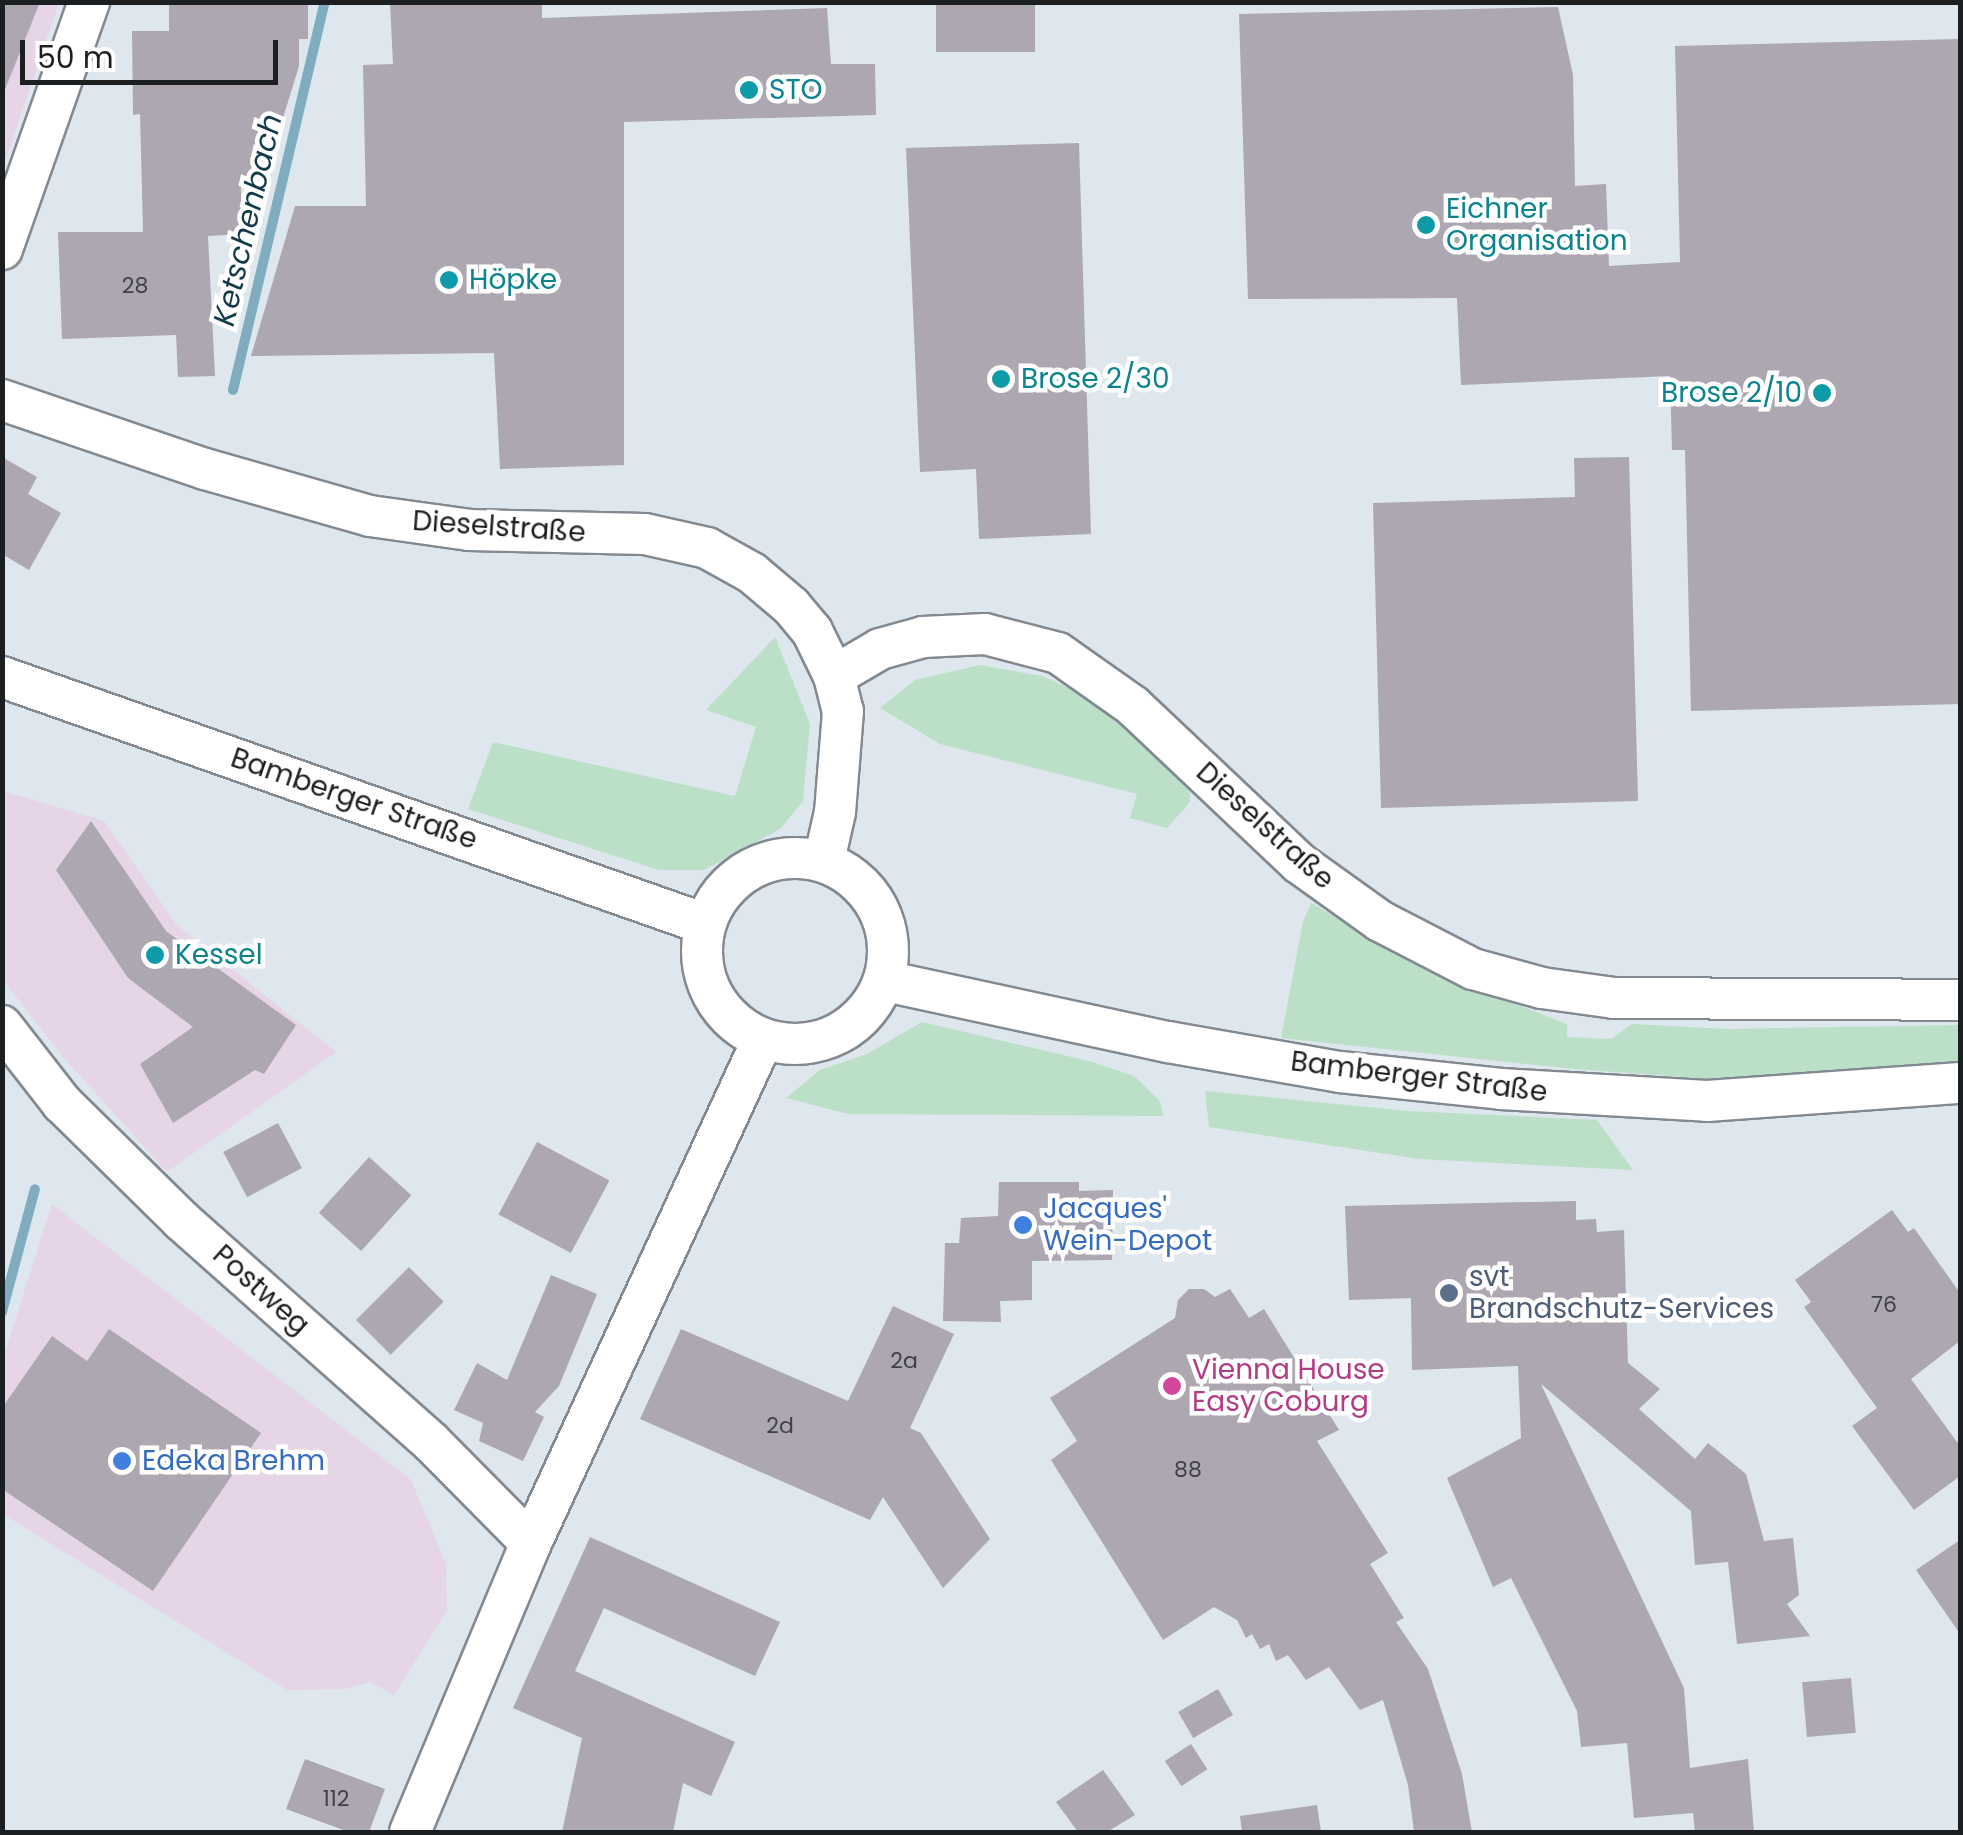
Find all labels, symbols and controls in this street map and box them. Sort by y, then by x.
scale bar [25,20,282,82]
text: 50 m [37,36,114,79]
place label: STO [769,73,823,107]
marker: STO [738,79,760,101]
water label: Ketschenbach [206,111,290,329]
place label: Eichner Organisation [1446,192,1628,258]
marker: Eichner Organisation [1415,214,1437,236]
place label: Höpke [469,263,557,297]
marker: Höpke [438,269,460,291]
house number: 28 [122,273,148,299]
place label: Brose 2/30 [1021,362,1169,396]
marker: Brose 2/30 [990,368,1012,390]
place label: Brose 2/10 [1661,376,1802,410]
marker: Brose 2/10 [1811,382,1833,404]
street label: Dieselstraße [411,504,587,550]
street label: Bamberger Straße [226,741,482,857]
street label: Dieselstraße [1189,755,1341,897]
place label: Kessel [175,938,263,972]
marker: Kessel [144,944,166,966]
street label: Bamberger Straße [1289,1045,1549,1109]
place label: Jacques' Wein-Depot [1043,1192,1212,1258]
marker: Jacques' Wein-Depot [1012,1214,1034,1236]
street label: Postweg [206,1238,316,1342]
place label: svt Brandschutz-Services [1469,1260,1774,1326]
marker: svt Brandschutz-Services [1438,1282,1460,1304]
house number: 76 [1871,1292,1897,1318]
house number: 2a [890,1348,918,1374]
place label: Vienna House Easy Coburg [1192,1353,1385,1419]
marker: Vienna House Easy Coburg [1161,1375,1183,1397]
house number: 2d [766,1413,794,1439]
place label: Edeka Brehm [142,1444,325,1478]
marker: Edeka Brehm [111,1450,133,1472]
house number: 88 [1174,1457,1202,1483]
house number: 112 [323,1786,349,1812]

